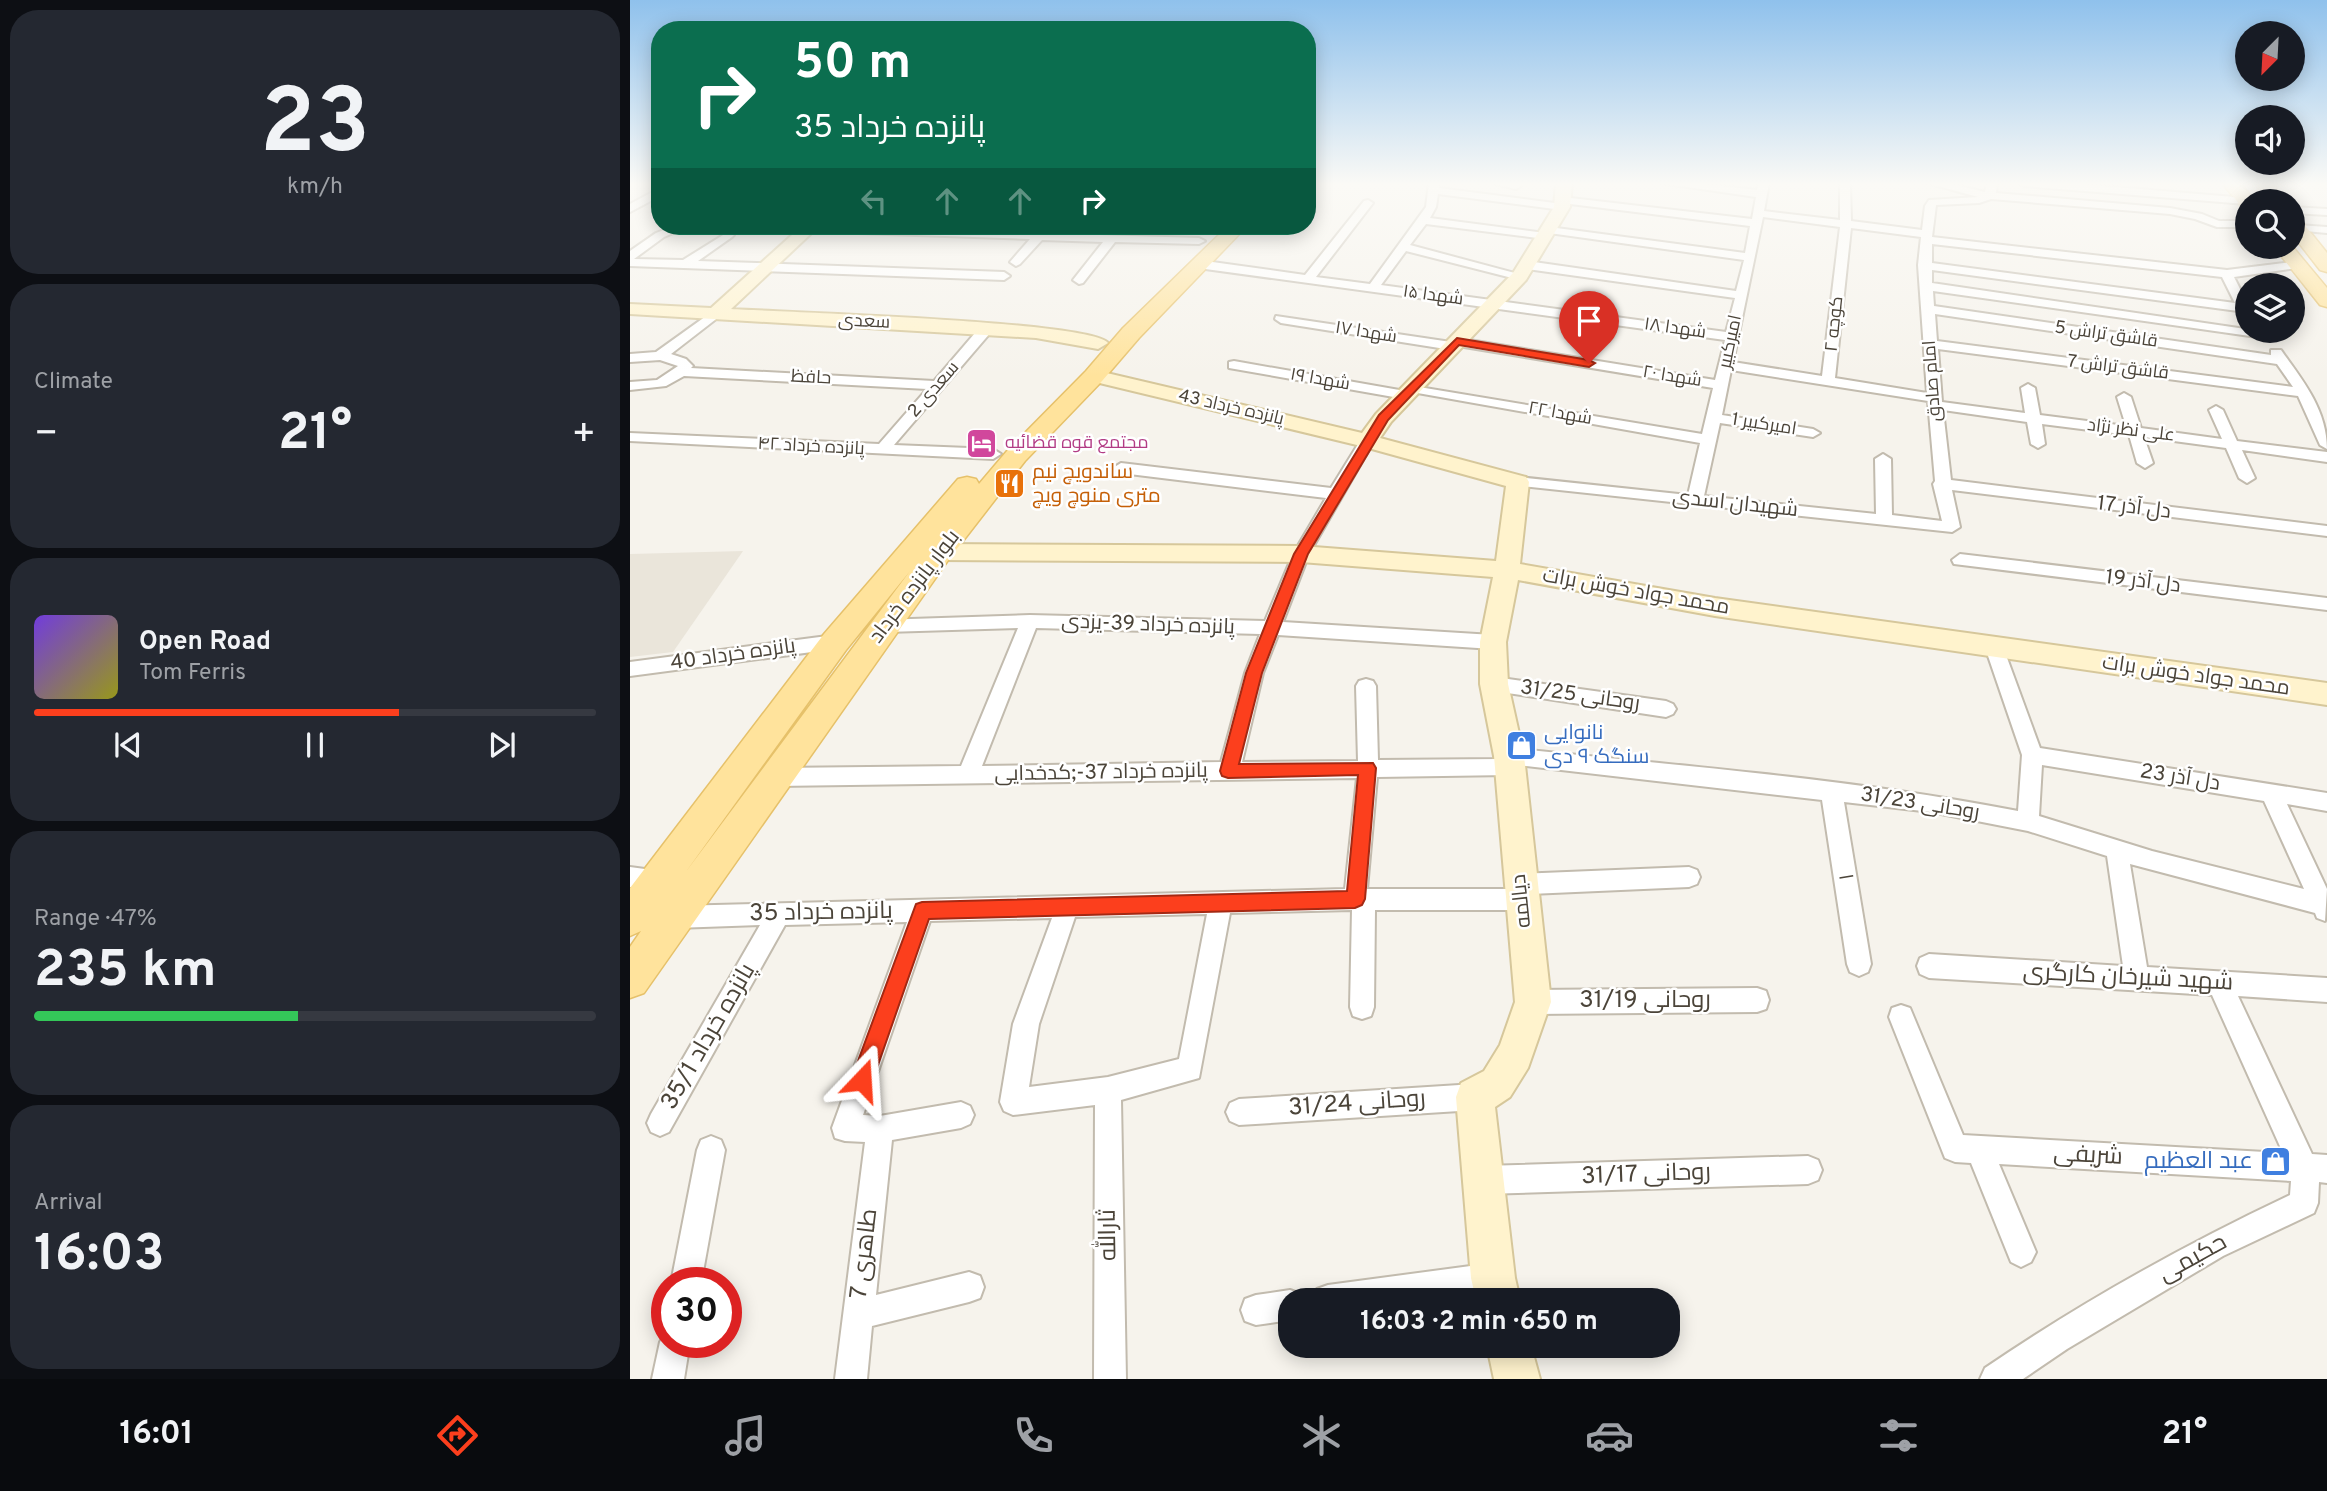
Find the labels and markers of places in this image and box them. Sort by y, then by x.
pin [1559,291,1619,363]
hotel icon: مجتمع قوه قضائیه [965,426,999,460]
place label: مجتمع قوه قضائیه [1005,432,1149,455]
place label: ساندویچ نیم متری منوچ ویچ [1032,459,1161,510]
restaurant icon: ساندویچ نیم متری منوچ ویچ [992,467,1026,501]
place label: نانوایی سنگک ۹ دی [1544,720,1649,771]
shop icon: نانوایی سنگک ۹ دی [1504,728,1538,762]
shop icon: عبد العظيم [2259,1145,2293,1179]
place label: عبد العظيم [2144,1147,2253,1177]

